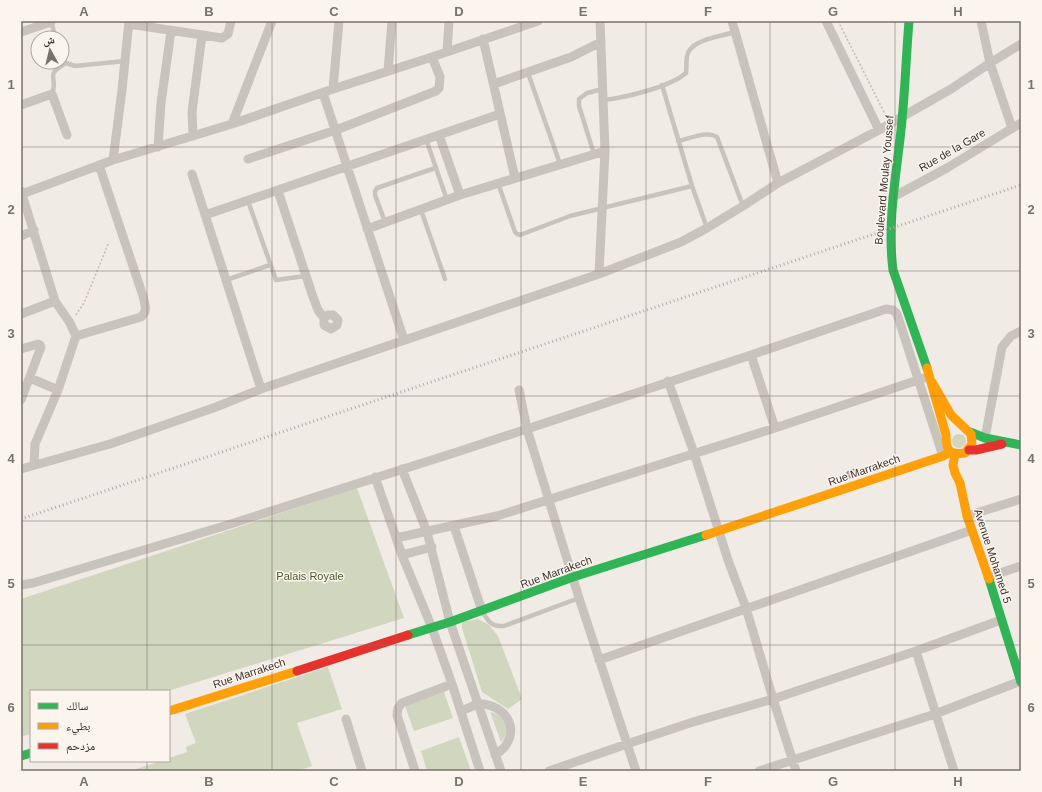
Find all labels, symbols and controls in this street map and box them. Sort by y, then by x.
text: A [79,4,89,19]
text: B [204,4,214,19]
text: C [329,4,339,19]
text: D [454,4,464,19]
text: E [579,4,588,19]
text: F [704,4,712,19]
text: G [828,4,838,19]
text: H [953,4,963,19]
north arrow [30,30,70,70]
text: ش [42,33,56,49]
text: 1 [7,77,15,92]
text: 1 [1027,77,1035,92]
street label: Boulevard Moulay Youssef [872,114,896,245]
street label: Rue de la Gare [917,126,987,174]
text: 2 [7,202,15,217]
text: 2 [1027,202,1035,217]
text: 3 [7,326,15,341]
text: 3 [1027,326,1035,341]
text: 4 [7,451,15,466]
text: 4 [1027,451,1035,466]
street label: Rue Marrakech [826,452,902,488]
street label: Avenue Mohamed 5 [972,507,1014,605]
street label: Rue Marrakech [519,554,593,590]
park label: Palais Royale [276,570,344,582]
text: 5 [7,576,15,591]
text: 5 [1027,576,1035,591]
street label: Rue Marrakech [211,656,287,690]
legend [30,690,170,762]
text: سالك [66,699,88,713]
text: 6 [7,700,15,715]
text: 6 [1027,700,1035,715]
text: بطيء [66,719,90,736]
text: مزدحم [66,739,95,754]
text: A [79,774,89,789]
text: B [204,774,214,789]
text: C [329,774,339,789]
text: D [454,774,464,789]
text: E [579,774,588,789]
text: F [704,774,712,789]
text: G [828,774,838,789]
text: H [953,774,963,789]

